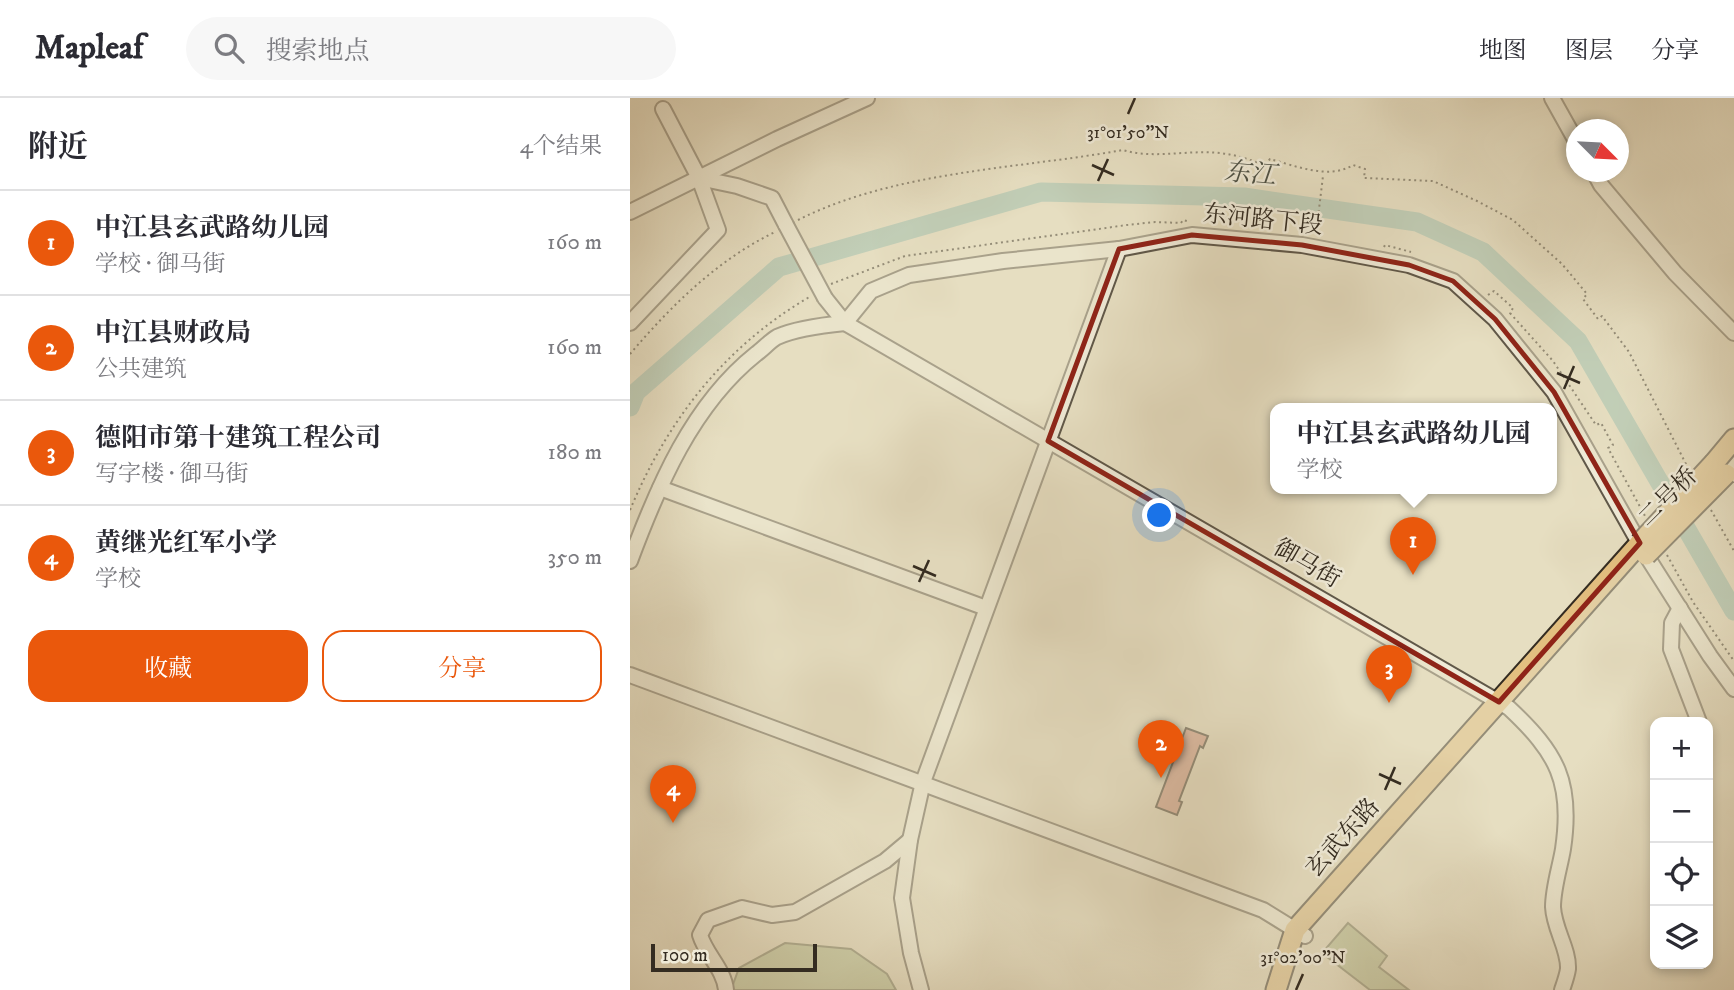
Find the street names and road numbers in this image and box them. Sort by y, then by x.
street label: 东河路下段 [1202,199,1324,241]
street label: 二号桥 [1632,461,1704,533]
street label: 御马街 [1268,533,1346,595]
street label: 玄武东路 [1300,792,1386,884]

